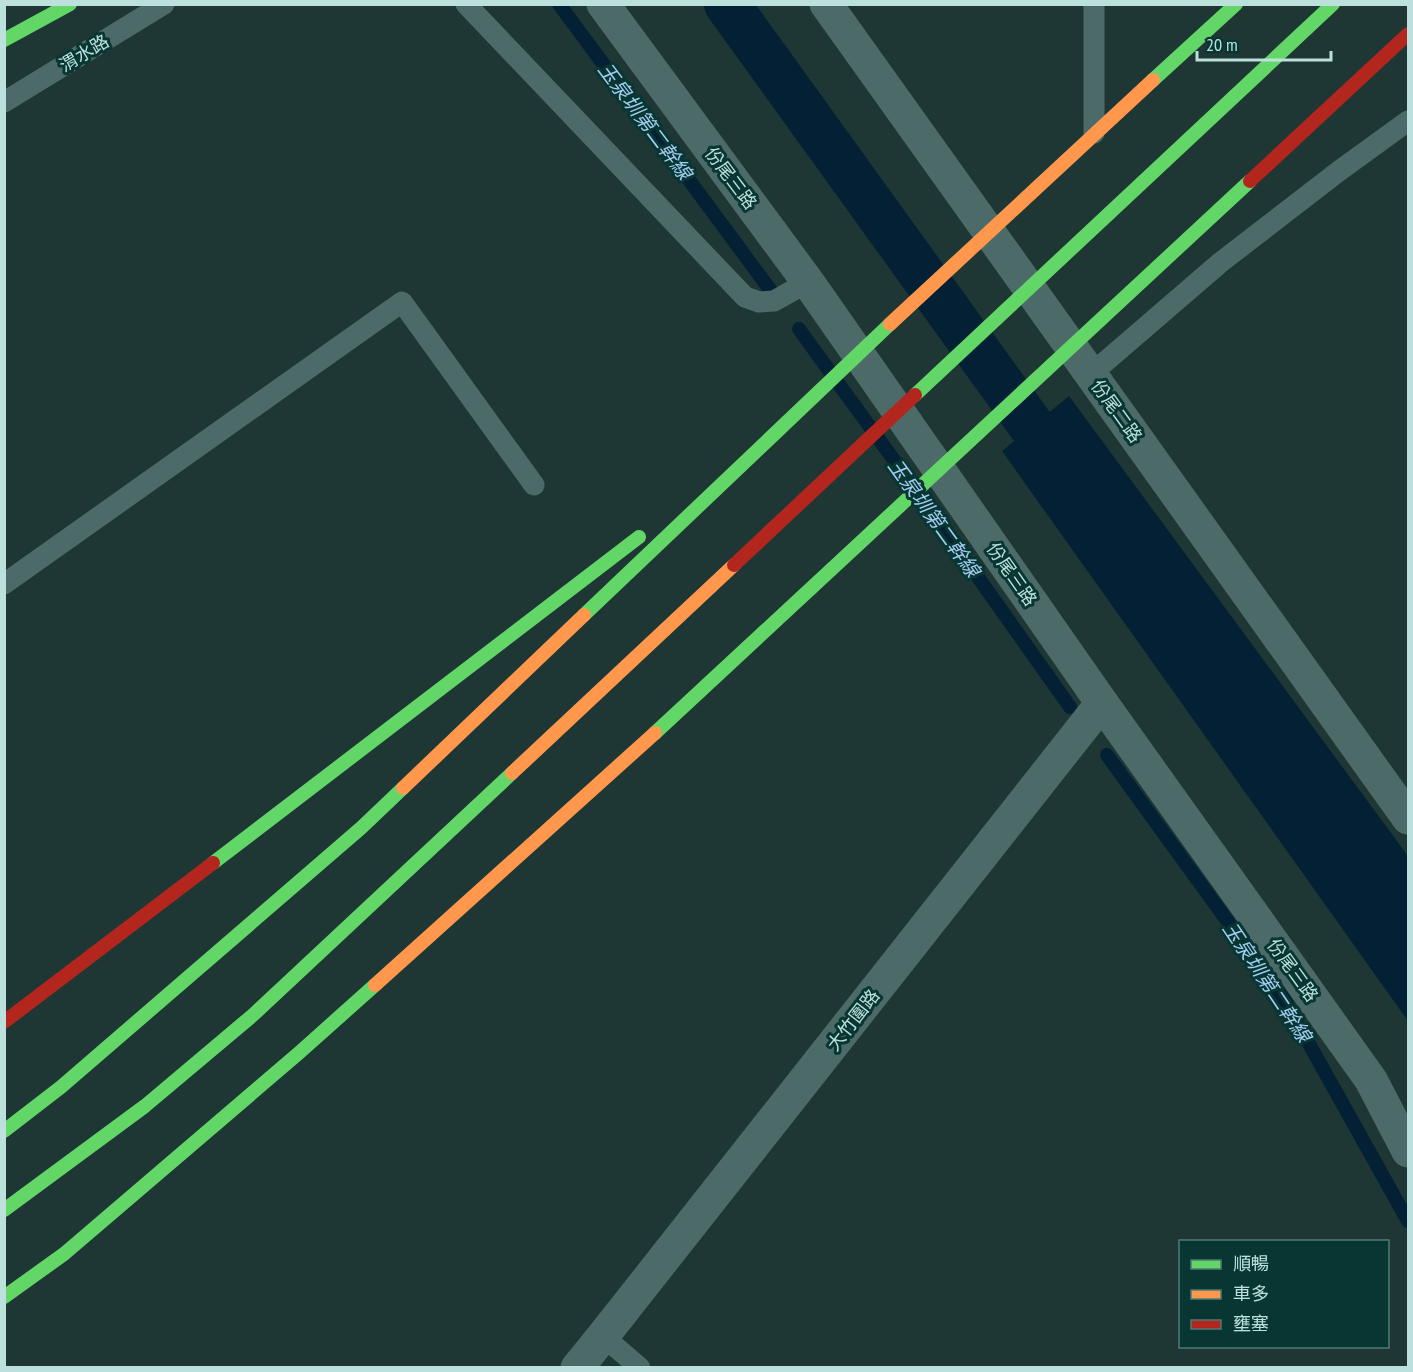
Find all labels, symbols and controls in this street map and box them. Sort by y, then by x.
scale bar [1197,24,1330,62]
street label: 渭水路 [55,29,113,77]
text: 20 m [1206,33,1238,56]
water label: 玉泉圳第二幹線 [592,57,699,186]
street label: 份尾三路 [700,142,762,214]
street label: 份尾二路 [1087,375,1147,447]
water label: 玉泉圳第二幹線 [882,454,987,584]
street label: 份尾三路 [982,538,1042,610]
water label: 玉泉圳第二幹線 [1217,917,1318,1049]
street label: 份尾三路 [1263,934,1323,1006]
street label: 大竹圍路 [822,985,884,1055]
legend [1179,1240,1389,1348]
text: 順暢 [1233,1252,1269,1275]
text: 車多 [1233,1282,1269,1305]
text: 壅塞 [1233,1312,1269,1335]

